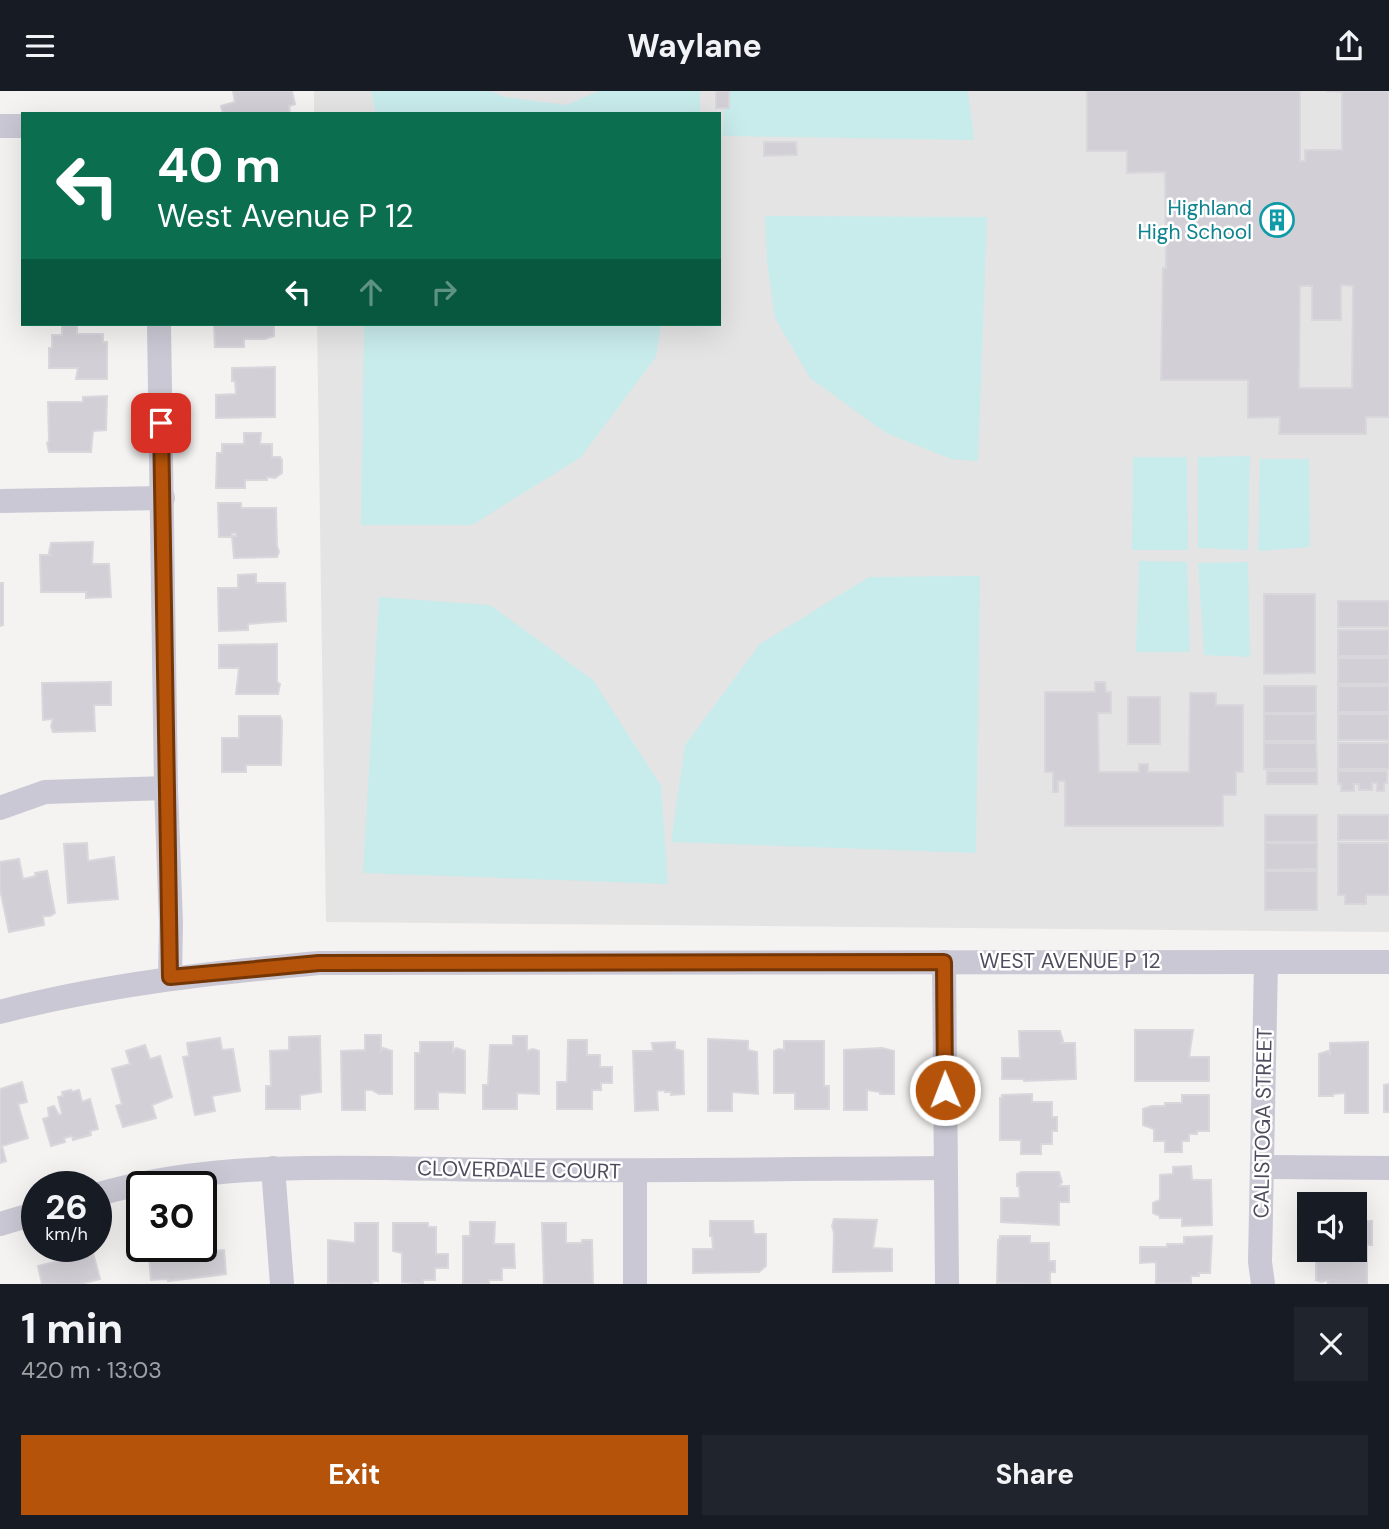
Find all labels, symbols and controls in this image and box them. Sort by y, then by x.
text: Waylane [627,25,762,67]
icon: menu [21,27,59,65]
icon: share [1330,27,1368,65]
text: 40 m [157,133,281,197]
icon: left [42,140,133,231]
place label: Highland High School [1137,194,1252,246]
text: West Avenue P 12 [157,195,414,237]
building icon: Highland High School [1258,201,1296,239]
icon: left [279,273,317,311]
icon: ahead [352,273,390,311]
icon: right [425,273,463,311]
pin [131,393,191,453]
icon: arrive [142,404,180,442]
street label: WEST AVENUE P 12 [979,947,1161,975]
street label: CALISTOGA STREET [1247,1027,1279,1219]
position arrow [908,1053,982,1127]
street label: CLOVERDALE COURT [417,1154,621,1186]
speed limit sign: 30 [126,1171,217,1262]
text: 26 [45,1184,88,1230]
map controls [1297,1192,1367,1262]
button: sound [1297,1192,1367,1262]
text: km/h [45,1222,88,1246]
text: 1 min [21,1301,123,1356]
button: close [1294,1307,1368,1381]
text: 420 m · 13:03 [21,1355,162,1385]
button: Exit [21,1435,688,1515]
button: Share [702,1435,1368,1515]

